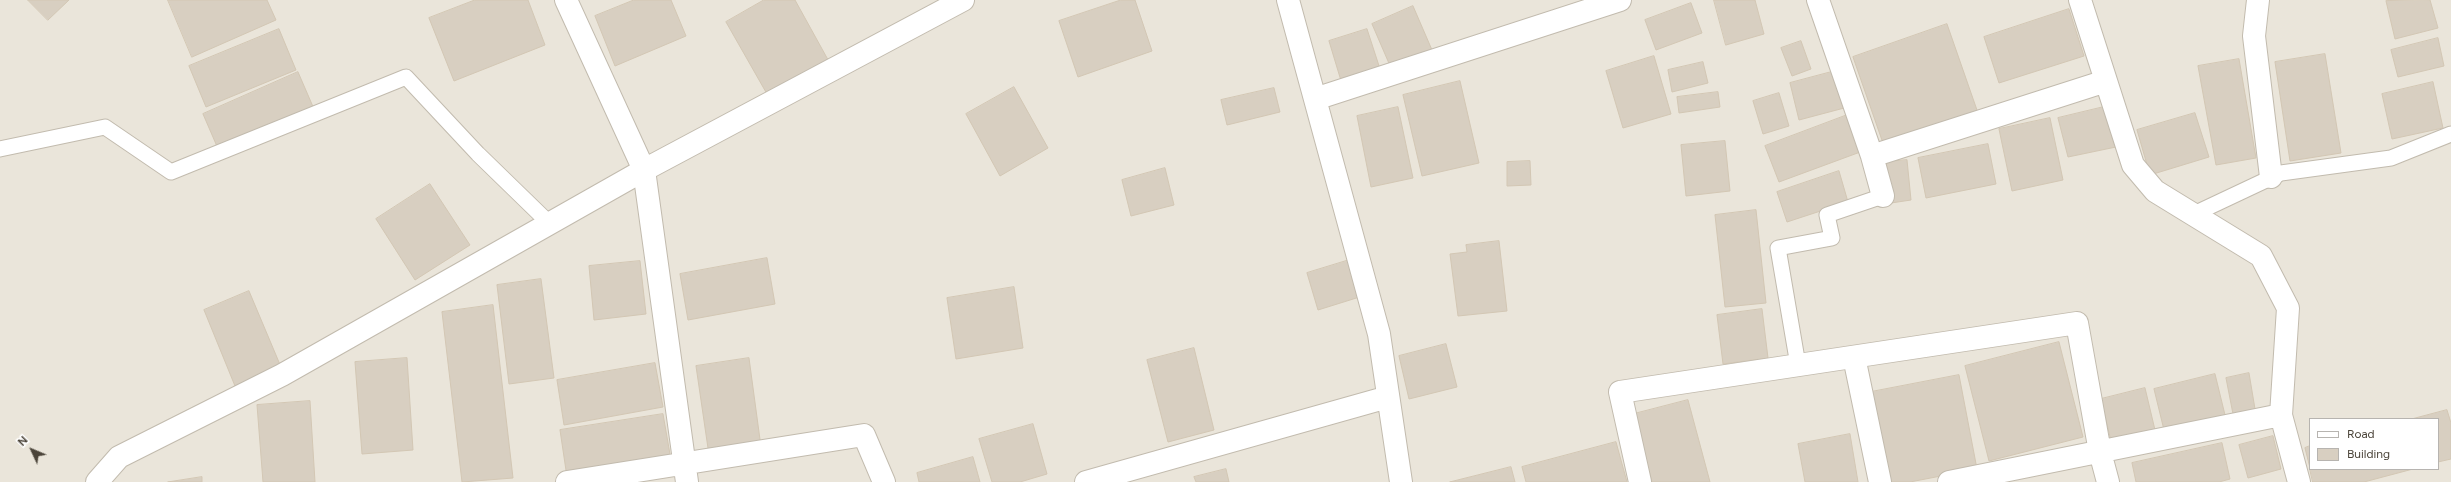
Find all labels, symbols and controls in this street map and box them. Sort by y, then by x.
legend [2309,418,2439,470]
text: Road [2347,427,2375,441]
north arrow [12,430,52,470]
text: N [15,434,31,449]
text: Building [2347,447,2390,461]

